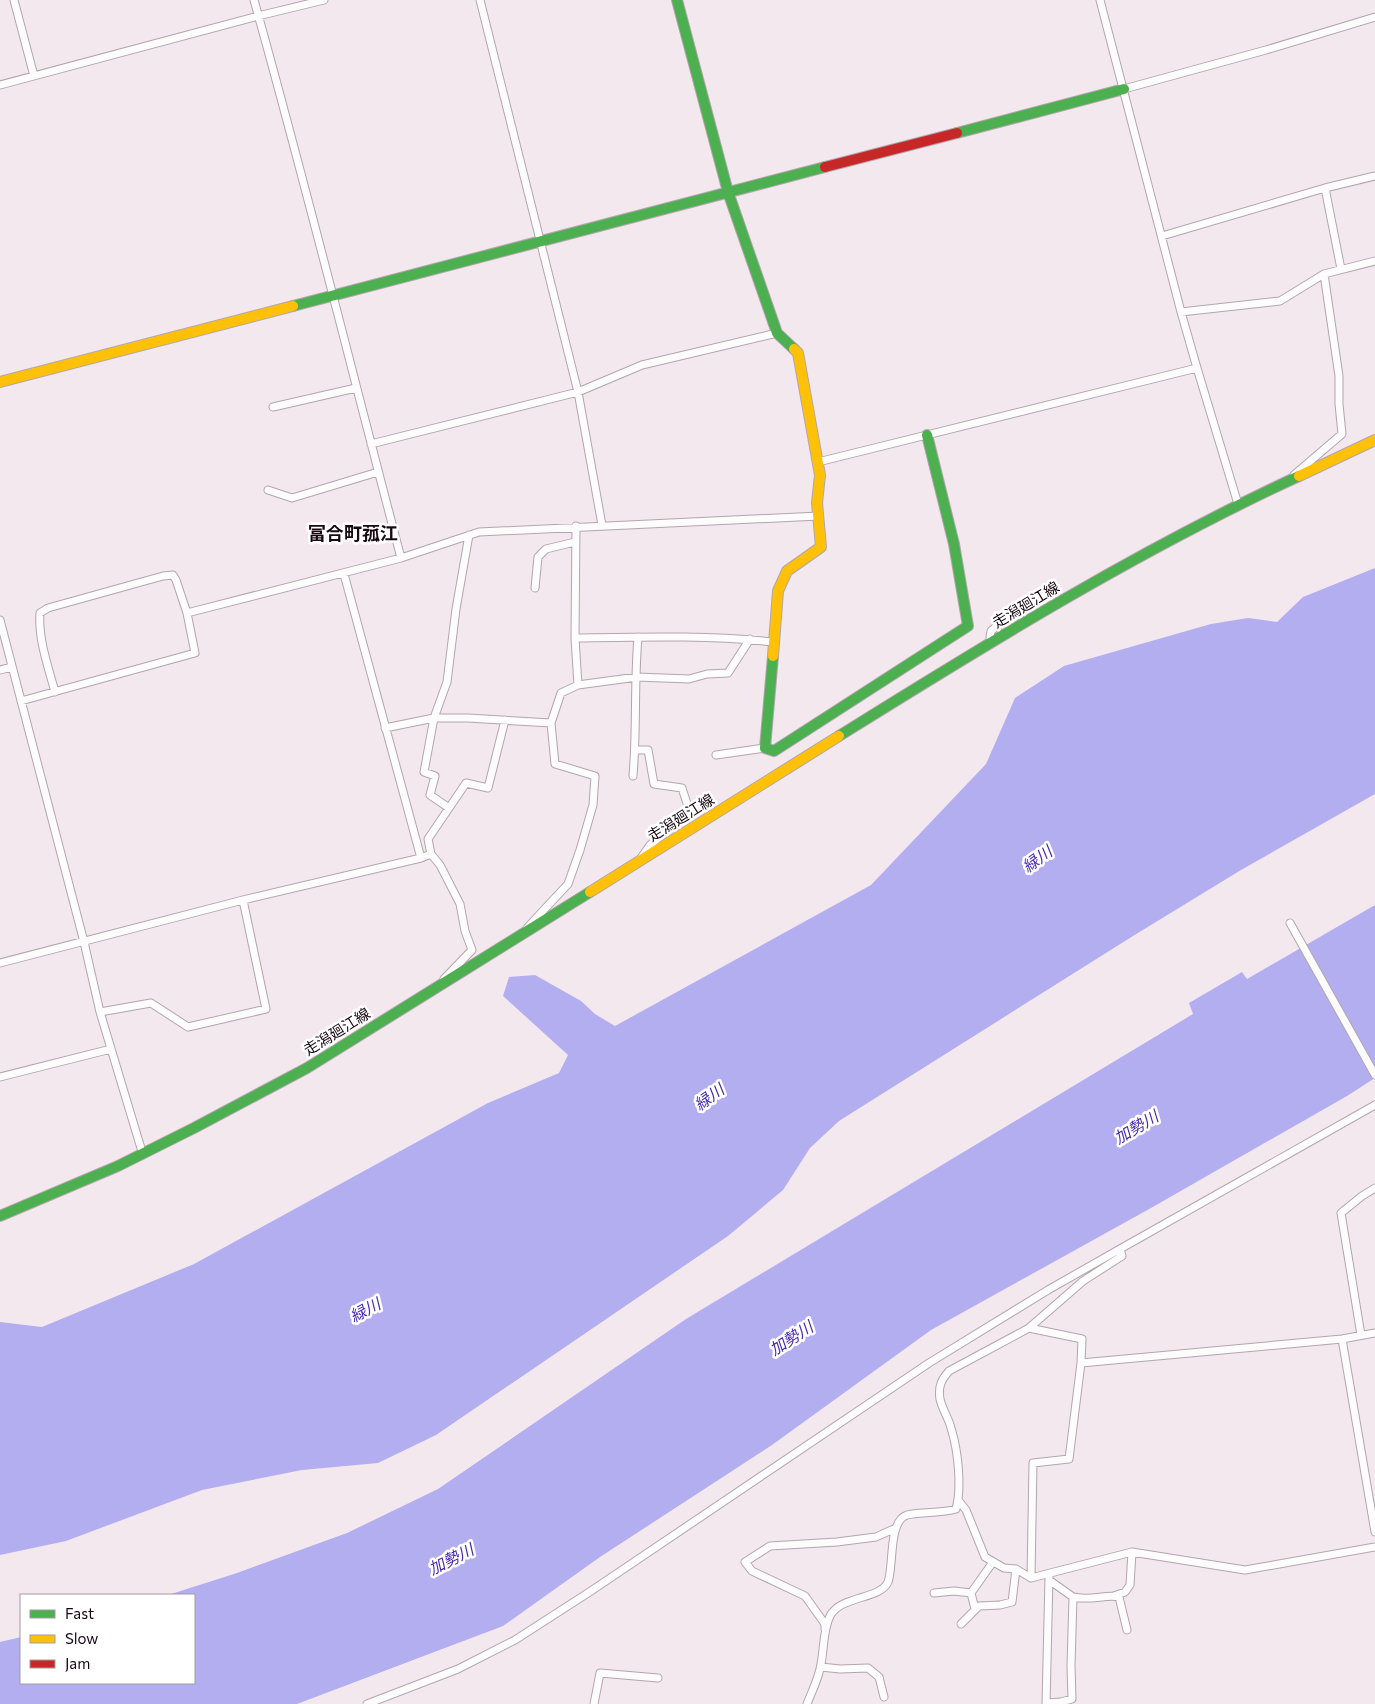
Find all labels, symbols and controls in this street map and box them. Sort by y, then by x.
district label: 富合町菰江 [308,522,398,544]
street label: 走潟廻江線 [989,577,1062,631]
street label: 走潟廻江線 [644,790,717,845]
water label: 緑川 [1018,840,1057,876]
street label: 走潟廻江線 [300,1004,373,1059]
water label: 緑川 [690,1078,729,1114]
water label: 加勢川 [1110,1105,1163,1147]
water label: 緑川 [346,1293,385,1325]
water label: 加勢川 [765,1315,818,1359]
water label: 加勢川 [425,1538,478,1578]
legend [20,1594,195,1684]
text: Fast [65,1604,94,1622]
text: Slow [65,1629,98,1647]
text: Jam [65,1654,90,1672]

